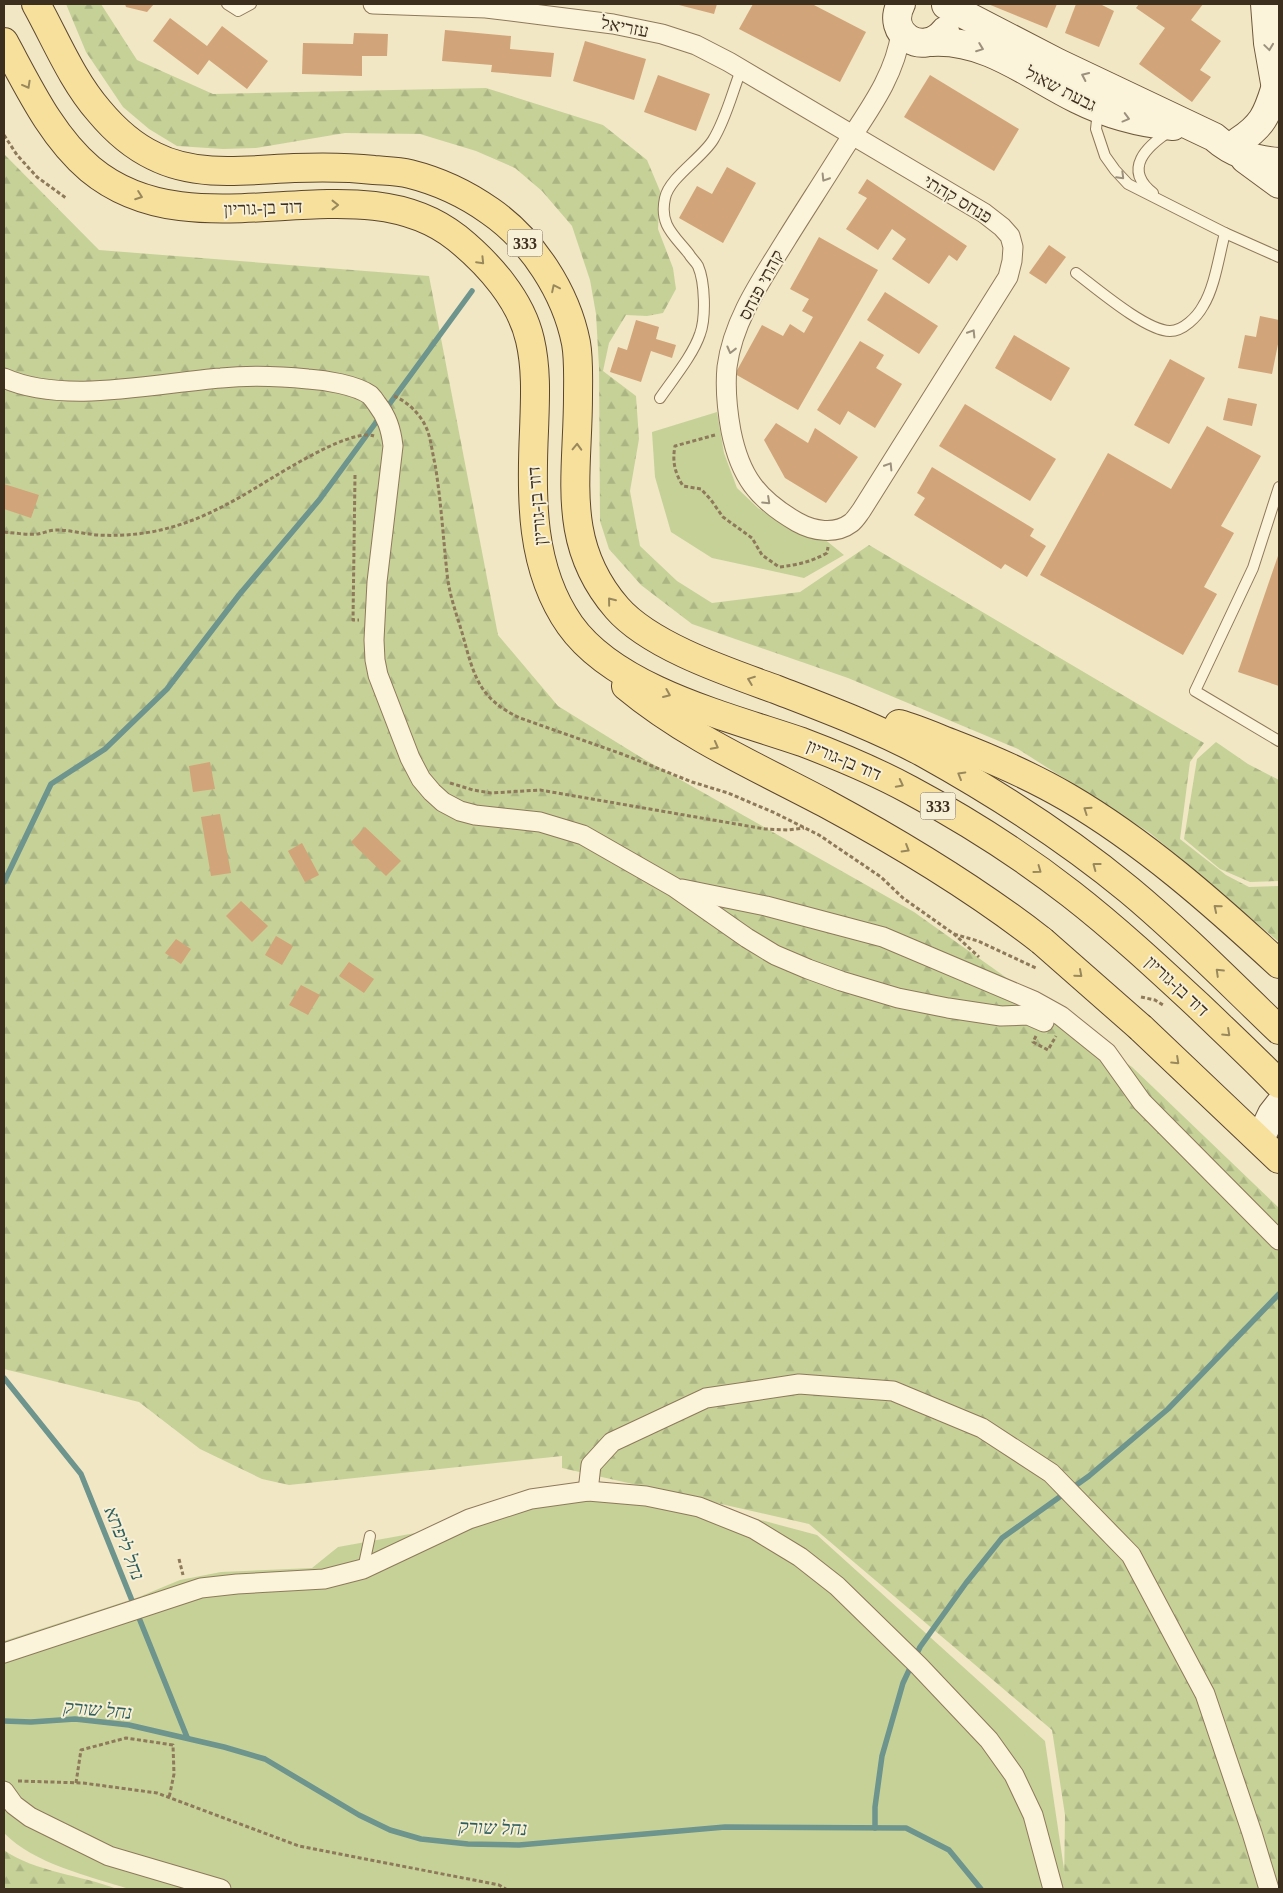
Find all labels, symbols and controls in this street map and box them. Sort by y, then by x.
street label: עזריאל [599,12,650,41]
one-way arrow [975,42,984,52]
one-way arrow [1263,42,1273,51]
street label: גבעת שאול [1021,62,1100,115]
one-way arrow [1081,72,1090,82]
one-way arrow [21,79,31,88]
one-way arrow [1122,112,1131,123]
one-way arrow [1115,170,1124,179]
street label: פנחס קהתי [920,171,996,227]
one-way arrow [822,172,832,181]
one-way arrow [135,190,143,200]
street label: דוד בן-גוריון [223,197,303,219]
one-way arrow [332,200,339,210]
road number: 333 [508,230,542,256]
street label: קהתי פנחס [734,247,788,323]
one-way arrow [475,256,484,265]
one-way arrow [551,284,561,293]
one-way arrow [966,330,976,339]
one-way arrow [726,345,737,354]
one-way arrow [572,442,582,450]
one-way arrow [883,463,892,472]
street label: דוד בן-גוריון [524,466,550,546]
one-way arrow [761,495,770,504]
one-way arrow [608,597,617,606]
one-way arrow [747,676,756,686]
one-way arrow [662,687,671,698]
street label: דוד בן-גוריון [804,735,884,785]
one-way arrow [710,740,719,750]
one-way arrow [958,772,967,782]
one-way arrow [894,778,903,788]
road number: 333 [920,792,956,819]
one-way arrow [1083,807,1093,816]
one-way arrow [901,843,910,853]
one-way arrow [1093,863,1102,871]
one-way arrow [1032,864,1041,872]
one-way arrow [1214,905,1223,913]
street label: דוד בן-גוריון [1141,952,1213,1020]
one-way arrow [1073,968,1082,977]
one-way arrow [1215,969,1224,978]
one-way arrow [1221,1027,1230,1036]
one-way arrow [1171,1055,1180,1064]
water label: נחל ליפתא [100,1503,149,1583]
water label: נחל שורק [63,1696,133,1723]
water label: נחל שורק [458,1816,528,1839]

